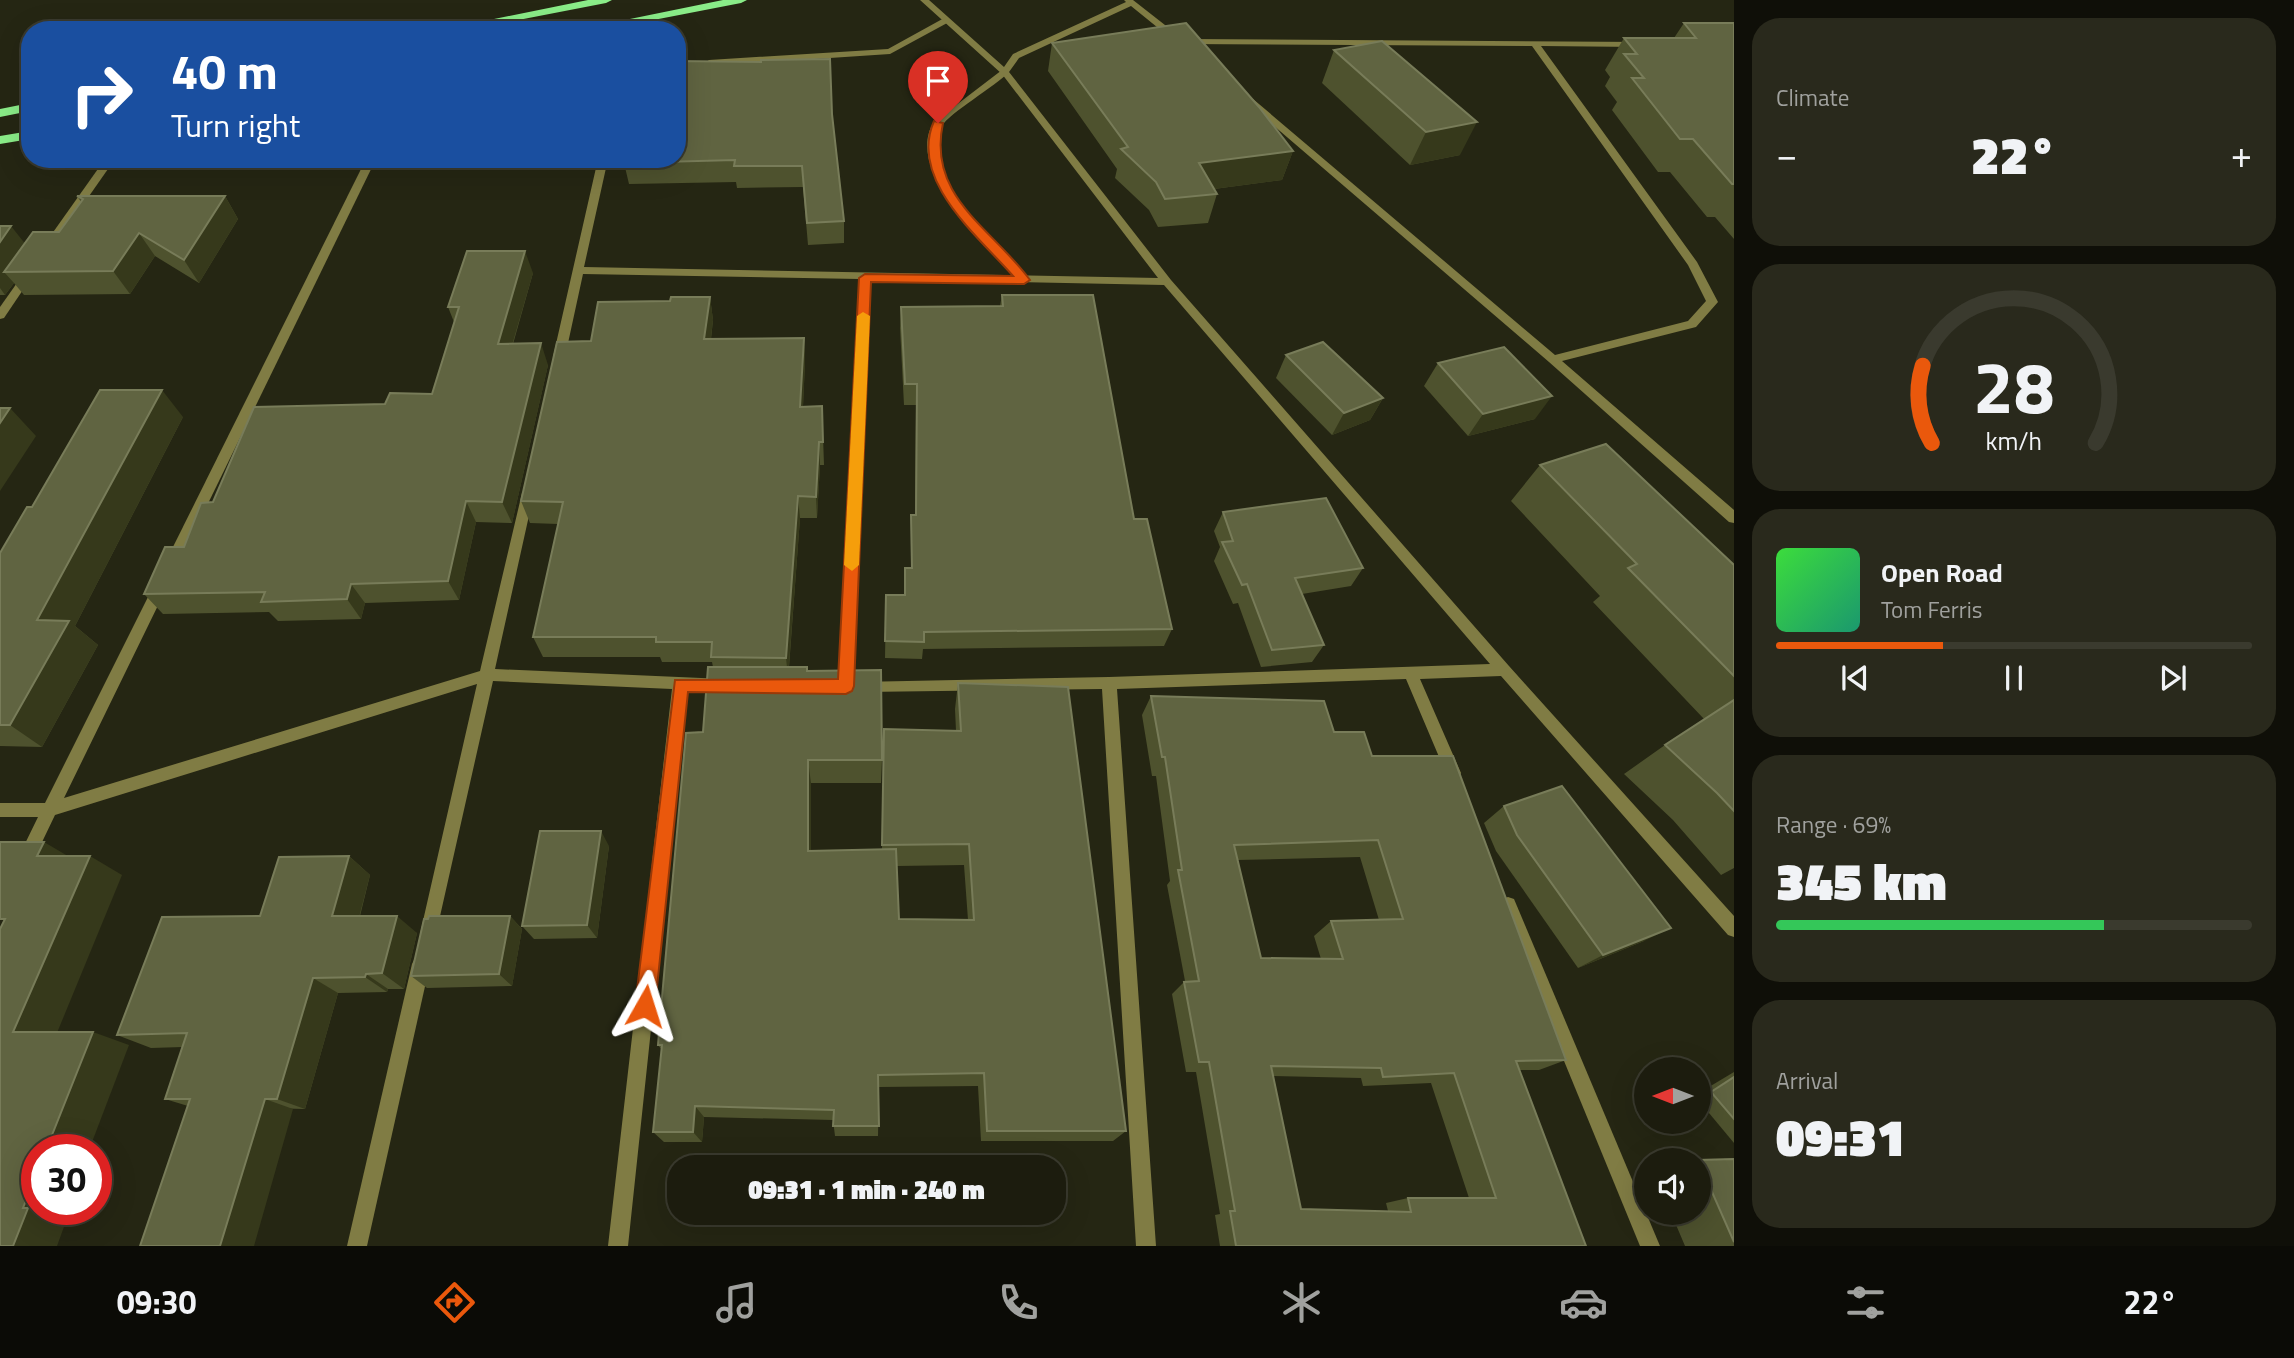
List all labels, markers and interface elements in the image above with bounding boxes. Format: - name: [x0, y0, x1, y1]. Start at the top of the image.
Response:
- text: 40 m: [171, 33, 278, 108]
- icon: right: [56, 49, 147, 140]
- pin: [908, 51, 968, 123]
- icon: arrive: [919, 62, 957, 100]
- text: Climate: [1776, 80, 1849, 115]
- text: Turn right: [171, 101, 300, 149]
- text: 22°: [1971, 115, 2057, 194]
- text: −: [1776, 125, 1797, 183]
- text: +: [2231, 125, 2252, 183]
- text: 28: [1973, 332, 2055, 442]
- text: km/h: [1986, 422, 2042, 460]
- text: Open Road: [1881, 553, 2003, 592]
- text: Tom Ferris: [1881, 592, 1982, 627]
- icon: previous: [1836, 659, 1874, 697]
- icon: pause: [1995, 659, 2033, 697]
- icon: next: [2154, 659, 2192, 697]
- text: Range · 69%: [1776, 807, 1891, 842]
- text: 345 km: [1776, 841, 1947, 920]
- position arrow: [608, 969, 682, 1043]
- north arrow: [1634, 1057, 1712, 1134]
- map controls: [1634, 1057, 1711, 1225]
- text: Arrival: [1776, 1063, 1838, 1098]
- text: 09:31: [1776, 1097, 1905, 1176]
- speed limit sign: 30: [21, 1134, 112, 1225]
- button: sound: [1634, 1148, 1711, 1225]
- text: 09:31 · 1 min · 240 m: [748, 1170, 985, 1209]
- text: 09:30: [117, 1278, 197, 1326]
- icon: directions: [430, 1278, 479, 1327]
- icon: music: [712, 1278, 761, 1327]
- icon: phone: [994, 1278, 1043, 1327]
- icon: climate: [1277, 1278, 1326, 1327]
- icon: car: [1559, 1278, 1608, 1327]
- icon: filters: [1841, 1278, 1890, 1327]
- text: 22°: [2123, 1278, 2177, 1326]

